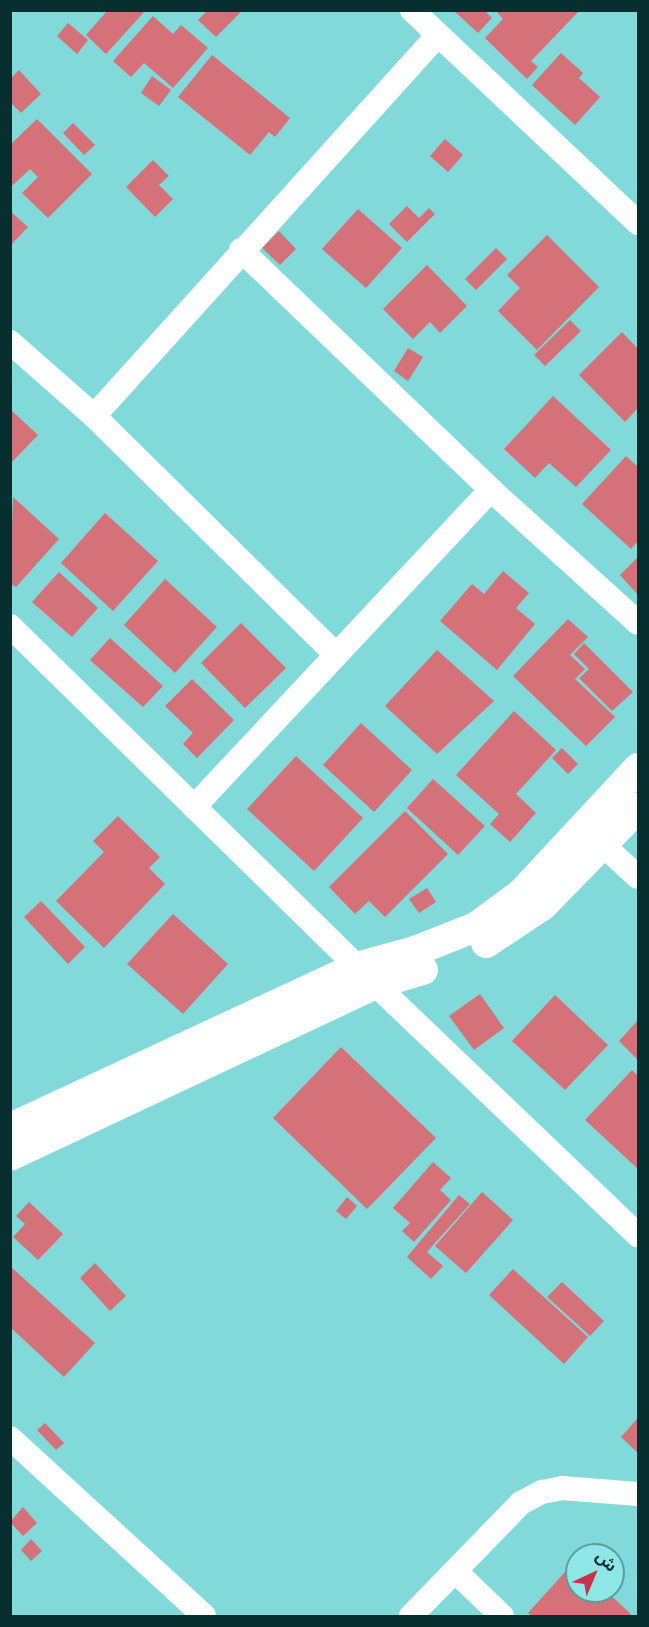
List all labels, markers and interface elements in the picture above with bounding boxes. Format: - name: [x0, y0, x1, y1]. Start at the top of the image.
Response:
- north arrow: [565, 1543, 625, 1603]
- text: ش: [592, 1547, 621, 1576]

